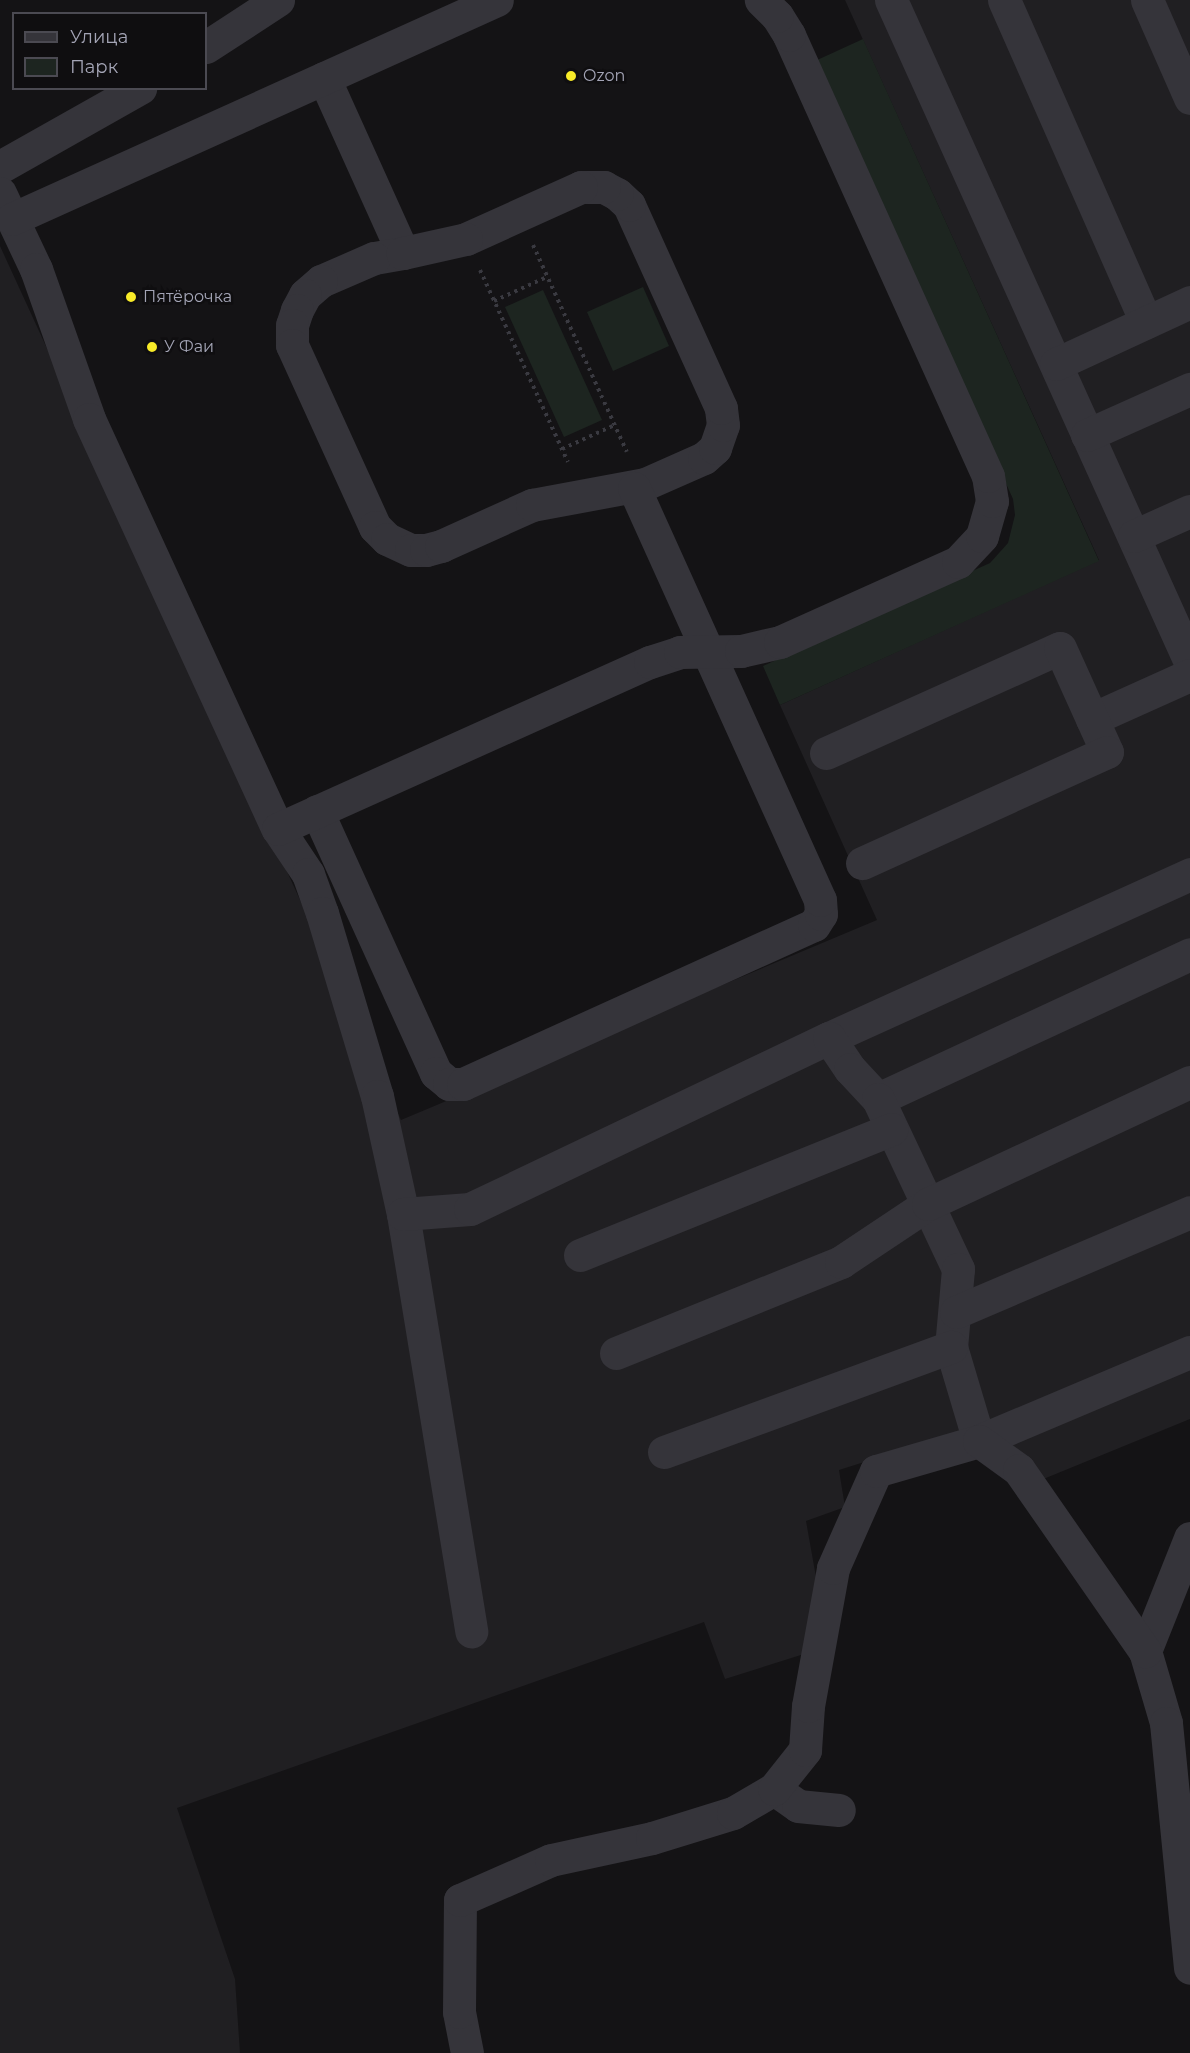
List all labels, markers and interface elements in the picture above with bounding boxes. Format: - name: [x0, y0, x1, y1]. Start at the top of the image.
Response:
- legend: [12, 12, 207, 90]
- text: Улица: [70, 26, 128, 48]
- text: Парк: [70, 56, 118, 78]
- place label: Ozon: [583, 66, 625, 86]
- marker: Ozon: [564, 69, 578, 83]
- place label: Пятёрочка: [143, 287, 232, 307]
- marker: Пятёрочка: [124, 290, 138, 304]
- place label: У Фаи: [164, 337, 214, 357]
- marker: У Фаи: [145, 340, 159, 354]

